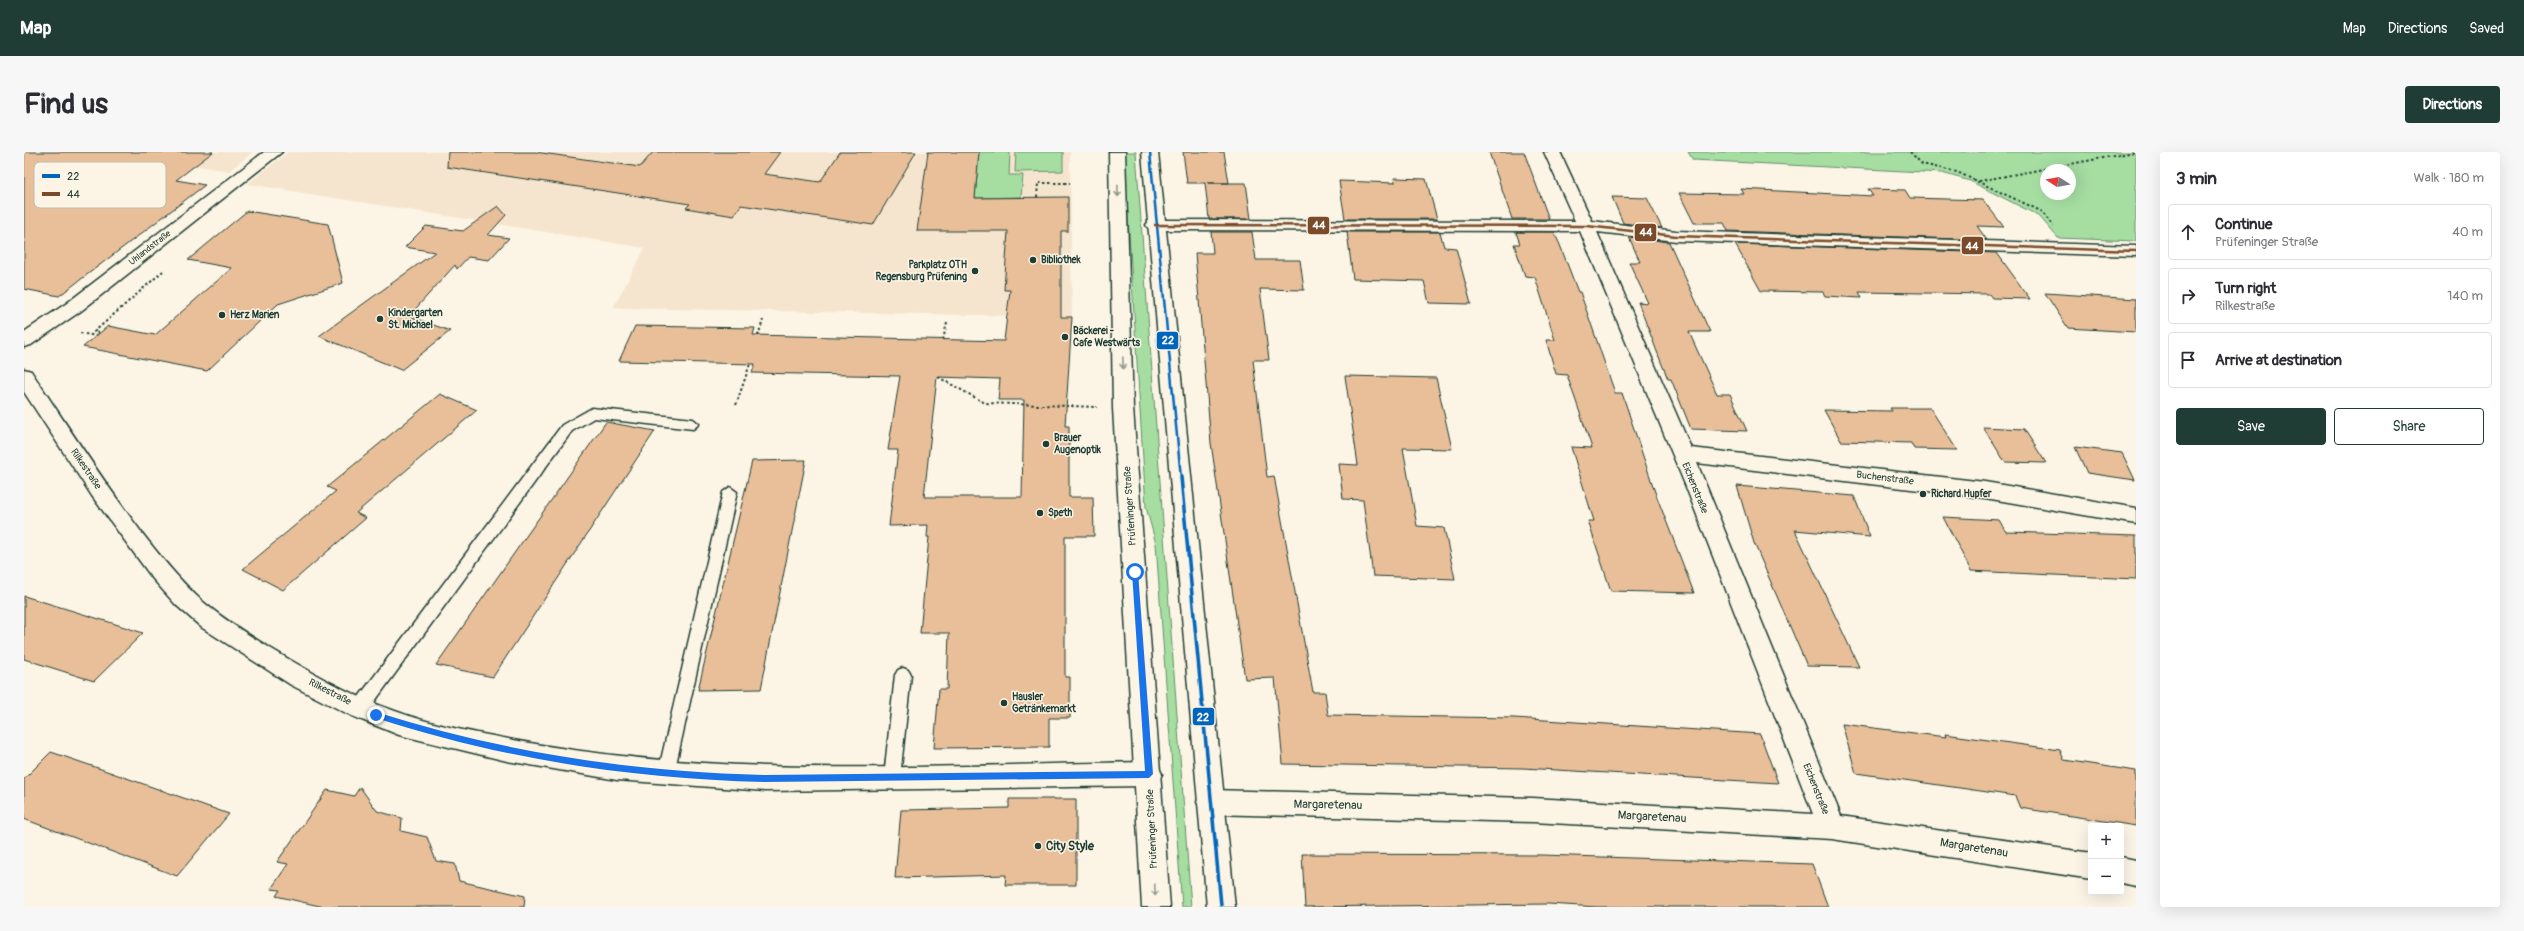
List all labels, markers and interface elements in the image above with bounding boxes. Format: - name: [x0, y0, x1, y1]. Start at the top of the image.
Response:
- text: Map: [20, 16, 51, 40]
- text: Map: [2343, 20, 2366, 37]
- text: Directions: [2388, 20, 2447, 37]
- text: Saved: [2469, 20, 2504, 37]
- button: Directions: [2405, 86, 2500, 123]
- text: Find us: [24, 87, 108, 122]
- legend: [34, 162, 166, 208]
- north arrow: [2040, 164, 2076, 200]
- text: 3 min: [2176, 168, 2217, 189]
- text: 22: [67, 170, 79, 183]
- text: Walk · 180 m: [2414, 170, 2484, 186]
- one-way arrow: [1114, 184, 1122, 197]
- text: 44: [67, 188, 80, 201]
- text: Continue: [2215, 215, 2273, 234]
- line badge: 44: [1307, 216, 1330, 235]
- text: 44: [1312, 219, 1326, 232]
- icon: ahead: [2177, 221, 2199, 243]
- line badge: 44: [1634, 223, 1657, 242]
- text: 40 m: [2452, 224, 2483, 240]
- text: 44: [1639, 226, 1653, 239]
- street label: Uhlandstraße: [127, 228, 174, 268]
- text: Prüfeninger Straße: [2215, 234, 2318, 250]
- line badge: 44: [1961, 236, 1984, 255]
- text: 44: [1965, 240, 1979, 253]
- place label: Bibliothek: [1041, 254, 1082, 266]
- marker: Bibliothek: [1028, 255, 1038, 265]
- place label: Parkplatz OTH Regensburg Prüfening: [876, 259, 968, 283]
- marker: Parkplatz OTH Regensburg Prüfening: [970, 266, 980, 276]
- text: Turn right: [2215, 279, 2276, 298]
- icon: right: [2177, 285, 2199, 307]
- text: 140 m: [2447, 288, 2483, 304]
- text: Rilkestraße: [2215, 298, 2275, 314]
- place label: Kindergarten St. Michael: [388, 307, 443, 331]
- place label: Herz Marien: [230, 309, 280, 321]
- marker: Herz Marien: [217, 310, 227, 320]
- marker: Kindergarten St. Michael: [375, 314, 385, 324]
- place label: Bäckerei - Cafe Westwärts: [1073, 325, 1140, 349]
- line badge: 22: [1156, 331, 1179, 350]
- marker: Bäckerei - Cafe Westwärts: [1060, 332, 1070, 342]
- text: 22: [1162, 334, 1174, 347]
- icon: arrive: [2177, 349, 2199, 371]
- text: Arrive at destination: [2215, 351, 2342, 370]
- one-way arrow: [1119, 356, 1127, 369]
- button: Save: [2176, 408, 2326, 445]
- button: Share: [2334, 408, 2484, 445]
- place label: Brauer Augenoptik: [1054, 432, 1102, 456]
- marker: Brauer Augenoptik: [1041, 439, 1051, 449]
- street label: Rilkestraße: [68, 447, 104, 492]
- street label: Eichenstraße: [1679, 461, 1711, 515]
- street label: Prüfeninger Straße: [1121, 466, 1139, 546]
- street label: Buchenstraße: [1856, 469, 1914, 487]
- place label: Richard Hupfer: [1931, 488, 1992, 500]
- marker: Richard Hupfer: [1918, 489, 1928, 499]
- place label: Speth: [1048, 507, 1073, 519]
- marker: Speth: [1035, 508, 1045, 518]
- route start: [1126, 563, 1144, 581]
- street label: Rilkestraße: [307, 676, 353, 708]
- place label: Hausler Getränkemarkt: [1012, 691, 1077, 715]
- marker: Hausler Getränkemarkt: [999, 698, 1009, 708]
- route end: [367, 706, 385, 724]
- line badge: 22: [1192, 707, 1215, 726]
- text: 22: [1197, 711, 1209, 724]
- street label: Eichenstraße: [1800, 762, 1832, 816]
- street label: Prüfeninger Straße: [1144, 789, 1160, 869]
- street label: Margaretenau: [1293, 797, 1363, 813]
- street label: Margaretenau: [1617, 808, 1687, 826]
- map controls: [2088, 823, 2124, 895]
- button: +: [2088, 823, 2124, 859]
- street label: Margaretenau: [1939, 835, 2009, 861]
- place label: City Style: [1046, 839, 1095, 854]
- marker: City Style: [1033, 841, 1043, 851]
- button: −: [2088, 859, 2124, 895]
- one-way arrow: [1152, 883, 1159, 896]

